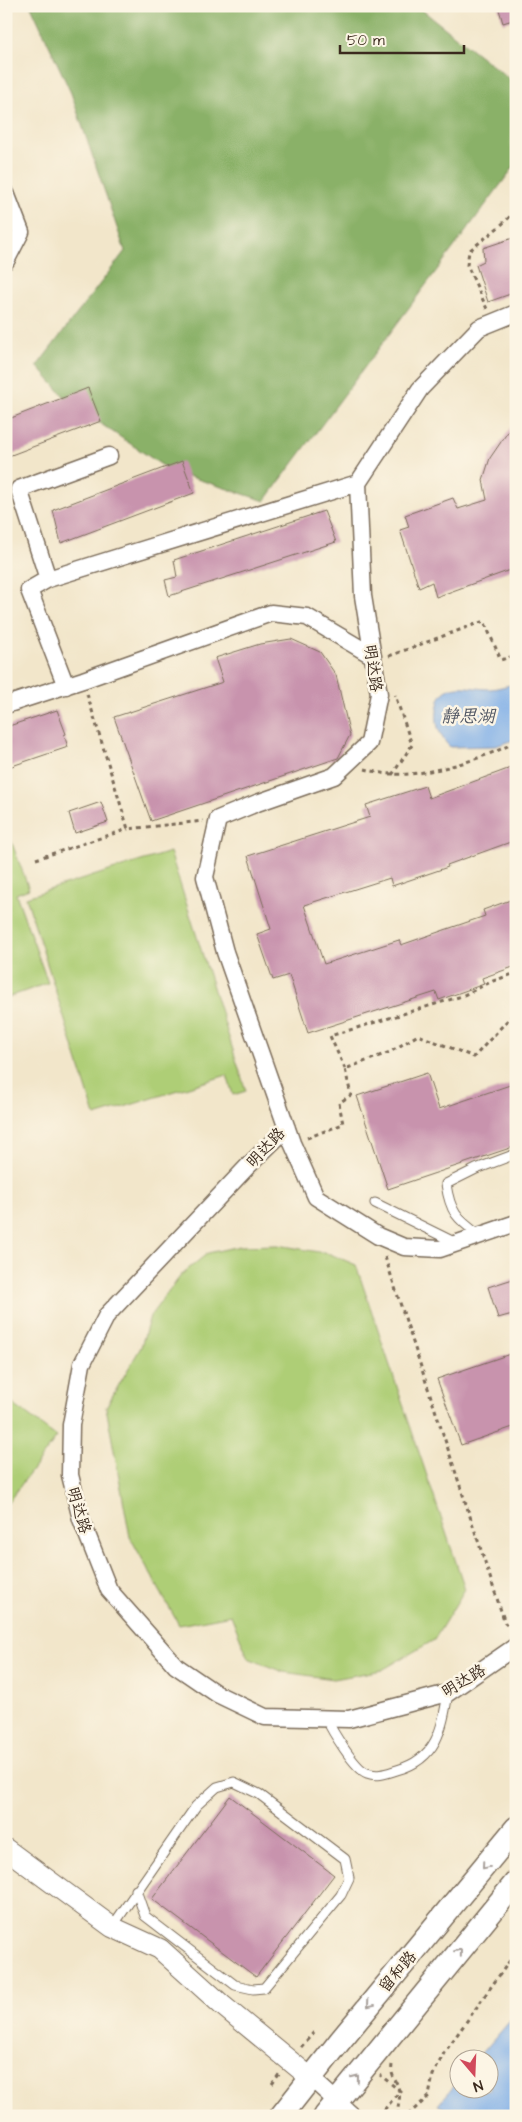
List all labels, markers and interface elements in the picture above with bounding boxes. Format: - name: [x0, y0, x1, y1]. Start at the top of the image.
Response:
- scale bar: [340, 22, 463, 54]
- text: 50 m: [347, 30, 385, 51]
- street label: 明达路: [359, 643, 387, 693]
- water label: 静思湖: [441, 704, 497, 729]
- street label: 明达路: [241, 1123, 290, 1173]
- street label: 明达路: [62, 1484, 96, 1536]
- street label: 明达路: [437, 1659, 490, 1703]
- one-way arrow: [481, 1860, 490, 1869]
- street label: 留和路: [374, 1946, 422, 1997]
- one-way arrow: [453, 1949, 461, 1958]
- one-way arrow: [366, 1999, 375, 2008]
- north arrow: [450, 2050, 500, 2100]
- text: N: [470, 2074, 485, 2096]
- one-way arrow: [350, 2075, 358, 2084]

